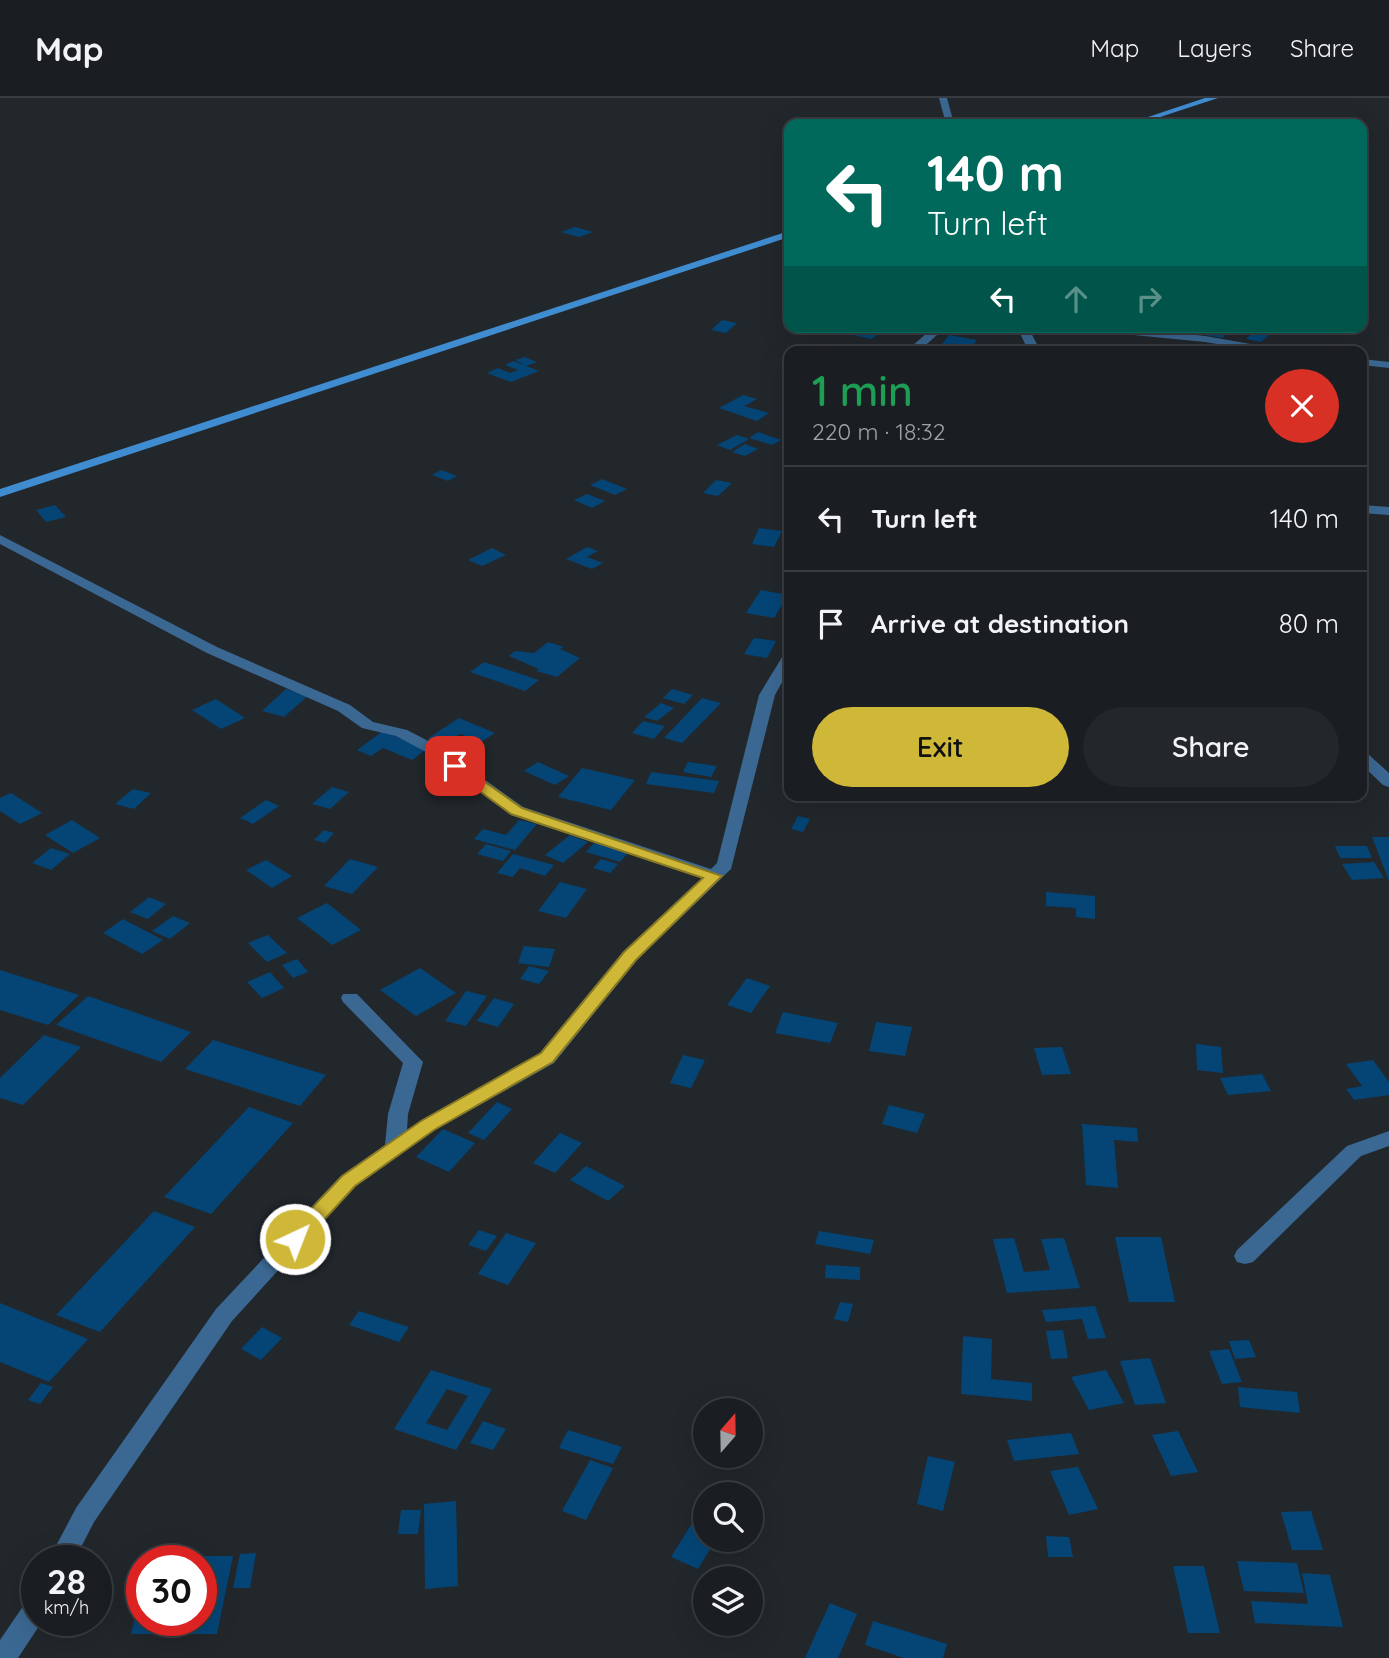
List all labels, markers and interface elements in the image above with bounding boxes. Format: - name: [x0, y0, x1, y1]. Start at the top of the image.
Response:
- text: Map: [35, 28, 103, 69]
- text: Map: [1090, 33, 1139, 63]
- text: Layers: [1177, 33, 1252, 63]
- text: Share: [1290, 33, 1354, 63]
- text: 140 m: [927, 142, 1064, 203]
- icon: left: [812, 147, 903, 238]
- text: Turn left: [927, 203, 1048, 243]
- icon: left: [984, 280, 1022, 318]
- icon: ahead: [1057, 280, 1095, 318]
- icon: right: [1130, 280, 1168, 318]
- text: 1 min: [812, 364, 913, 417]
- button: close: [1265, 369, 1339, 443]
- text: 220 m · 18:32: [812, 417, 946, 446]
- icon: left: [812, 500, 850, 538]
- text: Turn left: [871, 502, 978, 535]
- text: 140 m: [1270, 502, 1339, 535]
- icon: arrive: [812, 605, 850, 643]
- text: Arrive at destination: [871, 607, 1129, 640]
- text: 80 m: [1279, 607, 1339, 640]
- button: Exit: [812, 707, 1069, 787]
- button: Share: [1083, 707, 1339, 787]
- pin: [425, 736, 485, 796]
- icon: arrive: [436, 747, 474, 785]
- position arrow: [258, 1202, 332, 1276]
- north arrow: [693, 1398, 763, 1468]
- map controls: [693, 1398, 763, 1636]
- button: search: [693, 1482, 763, 1552]
- speed limit sign: 30: [126, 1545, 217, 1636]
- text: 28: [47, 1559, 86, 1603]
- button: layers: [693, 1566, 763, 1636]
- text: km/h: [44, 1596, 89, 1619]

